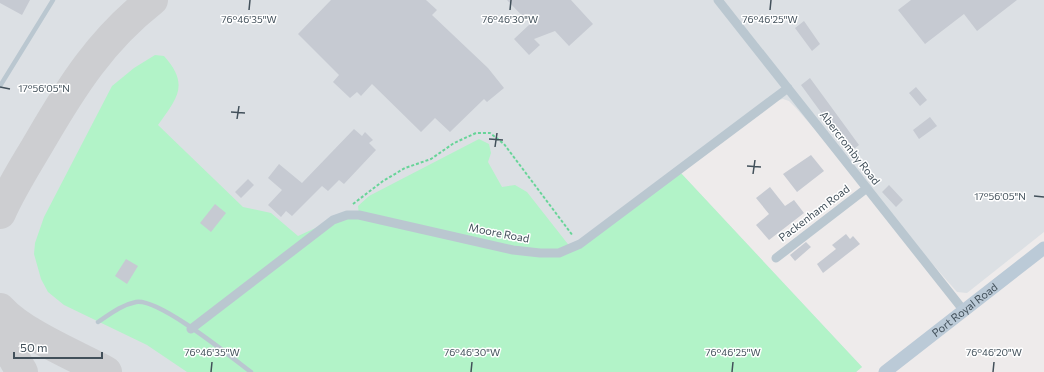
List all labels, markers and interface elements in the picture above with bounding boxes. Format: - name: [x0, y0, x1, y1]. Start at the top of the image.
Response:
- text: 76°46'35"W: [221, 13, 277, 25]
- text: 76°46'30"W: [482, 13, 538, 25]
- text: 76°46'25"W: [742, 13, 798, 25]
- text: 17°56'05"N: [18, 82, 70, 94]
- street label: Abercromby Road: [818, 108, 883, 187]
- street label: Packenham Road: [776, 182, 852, 243]
- text: 17°56'05"N: [974, 190, 1026, 202]
- street label: Moore Road: [468, 220, 530, 245]
- street label: Port Royal Road: [929, 280, 1000, 339]
- scale bar: [14, 334, 102, 360]
- text: 50 m: [20, 340, 48, 354]
- text: 76°46'35"W: [184, 346, 240, 358]
- text: 76°46'30"W: [444, 346, 500, 358]
- text: 76°46'25"W: [705, 346, 761, 358]
- text: 76°46'20"W: [966, 346, 1022, 358]

